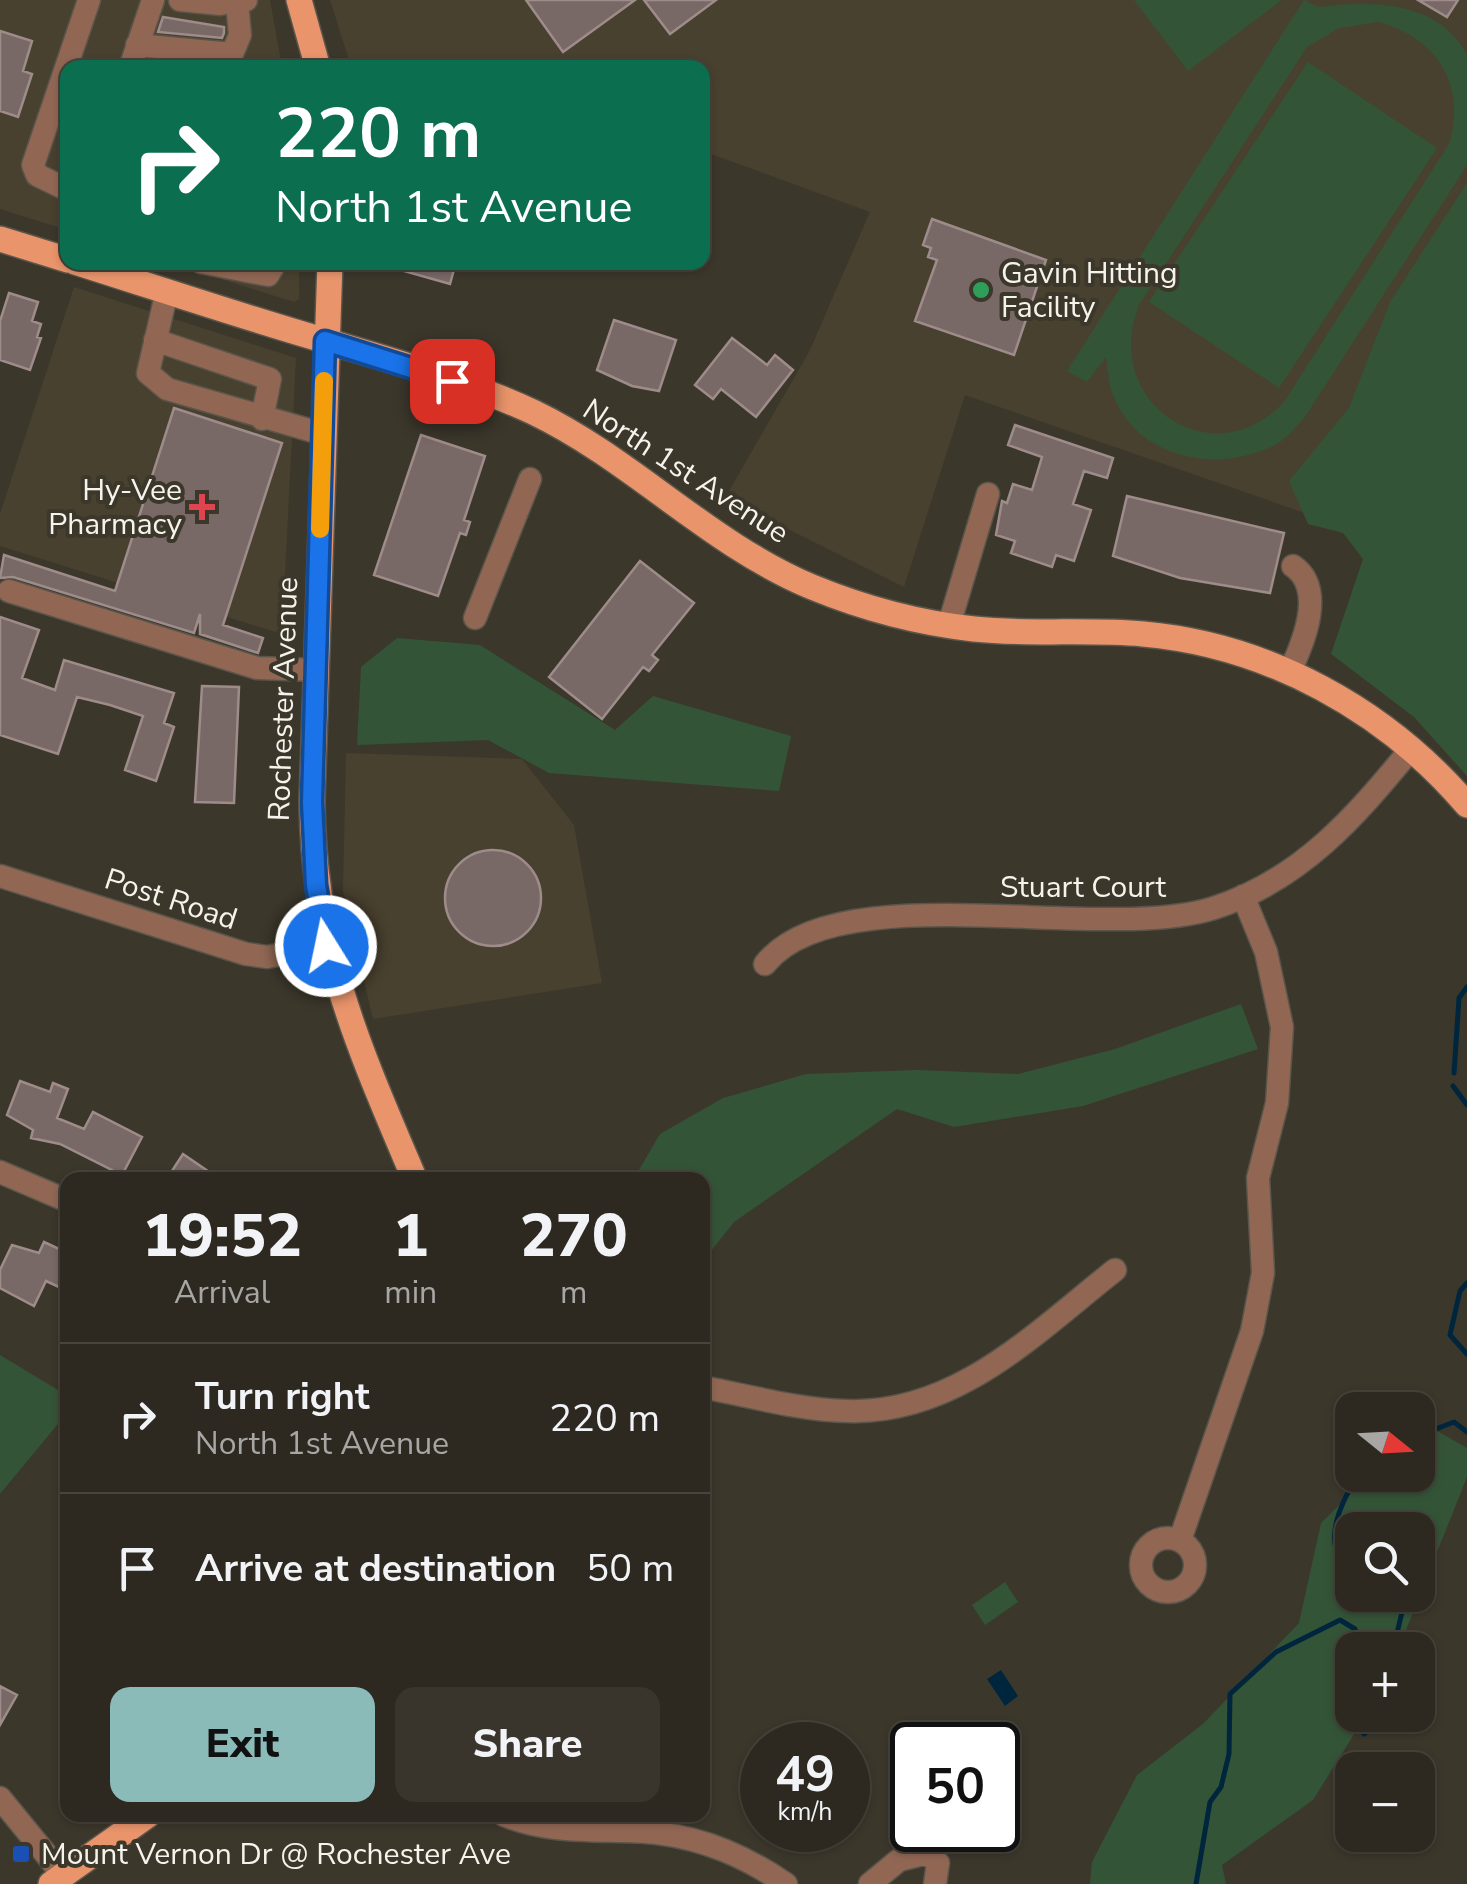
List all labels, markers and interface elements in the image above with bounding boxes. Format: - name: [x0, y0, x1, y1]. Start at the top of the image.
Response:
- text: 220 m: [275, 86, 481, 182]
- icon: right: [110, 100, 240, 230]
- text: North 1st Avenue: [275, 177, 632, 238]
- place label: Gavin Hitting Facility: [1001, 253, 1178, 328]
- marker: Gavin Hitting Facility: [970, 279, 992, 301]
- pin: [410, 339, 495, 424]
- icon: arrive: [425, 354, 480, 409]
- street label: North 1st Avenue: [575, 389, 797, 553]
- place label: Hy-Vee Pharmacy: [48, 470, 183, 545]
- marker: Hy-Vee Pharmacy: [191, 496, 213, 518]
- street label: Rochester Avenue: [259, 576, 308, 822]
- street label: Post Road: [99, 859, 242, 940]
- street label: Stuart Court: [1000, 867, 1167, 908]
- position arrow: [274, 894, 378, 998]
- text: 19:52: [142, 1195, 302, 1277]
- text: 1: [393, 1195, 429, 1277]
- text: 270: [520, 1195, 628, 1277]
- text: Arrival: [174, 1271, 270, 1314]
- text: min: [384, 1271, 437, 1314]
- text: m: [560, 1271, 587, 1314]
- text: Turn right: [195, 1371, 370, 1422]
- icon: right: [110, 1391, 165, 1446]
- north arrow: [1335, 1392, 1435, 1492]
- map controls: [1335, 1392, 1435, 1852]
- text: 220 m: [549, 1393, 660, 1444]
- text: North 1st Avenue: [195, 1422, 449, 1465]
- button: search: [1335, 1512, 1435, 1612]
- icon: arrive: [110, 1541, 165, 1596]
- text: Arrive at destination: [195, 1543, 556, 1594]
- text: 50 m: [586, 1543, 674, 1594]
- button: +: [1335, 1632, 1435, 1732]
- button: Exit: [110, 1687, 375, 1802]
- button: Share: [395, 1687, 660, 1802]
- speed limit sign: 50: [890, 1722, 1020, 1852]
- text: 49: [775, 1740, 835, 1809]
- button: −: [1335, 1752, 1435, 1852]
- text: km/h: [777, 1795, 833, 1829]
- place label: Mount Vernon Dr @ Rochester Ave: [41, 1834, 511, 1875]
- marker: Mount Vernon Dr @ Rochester Ave: [10, 1843, 32, 1865]

